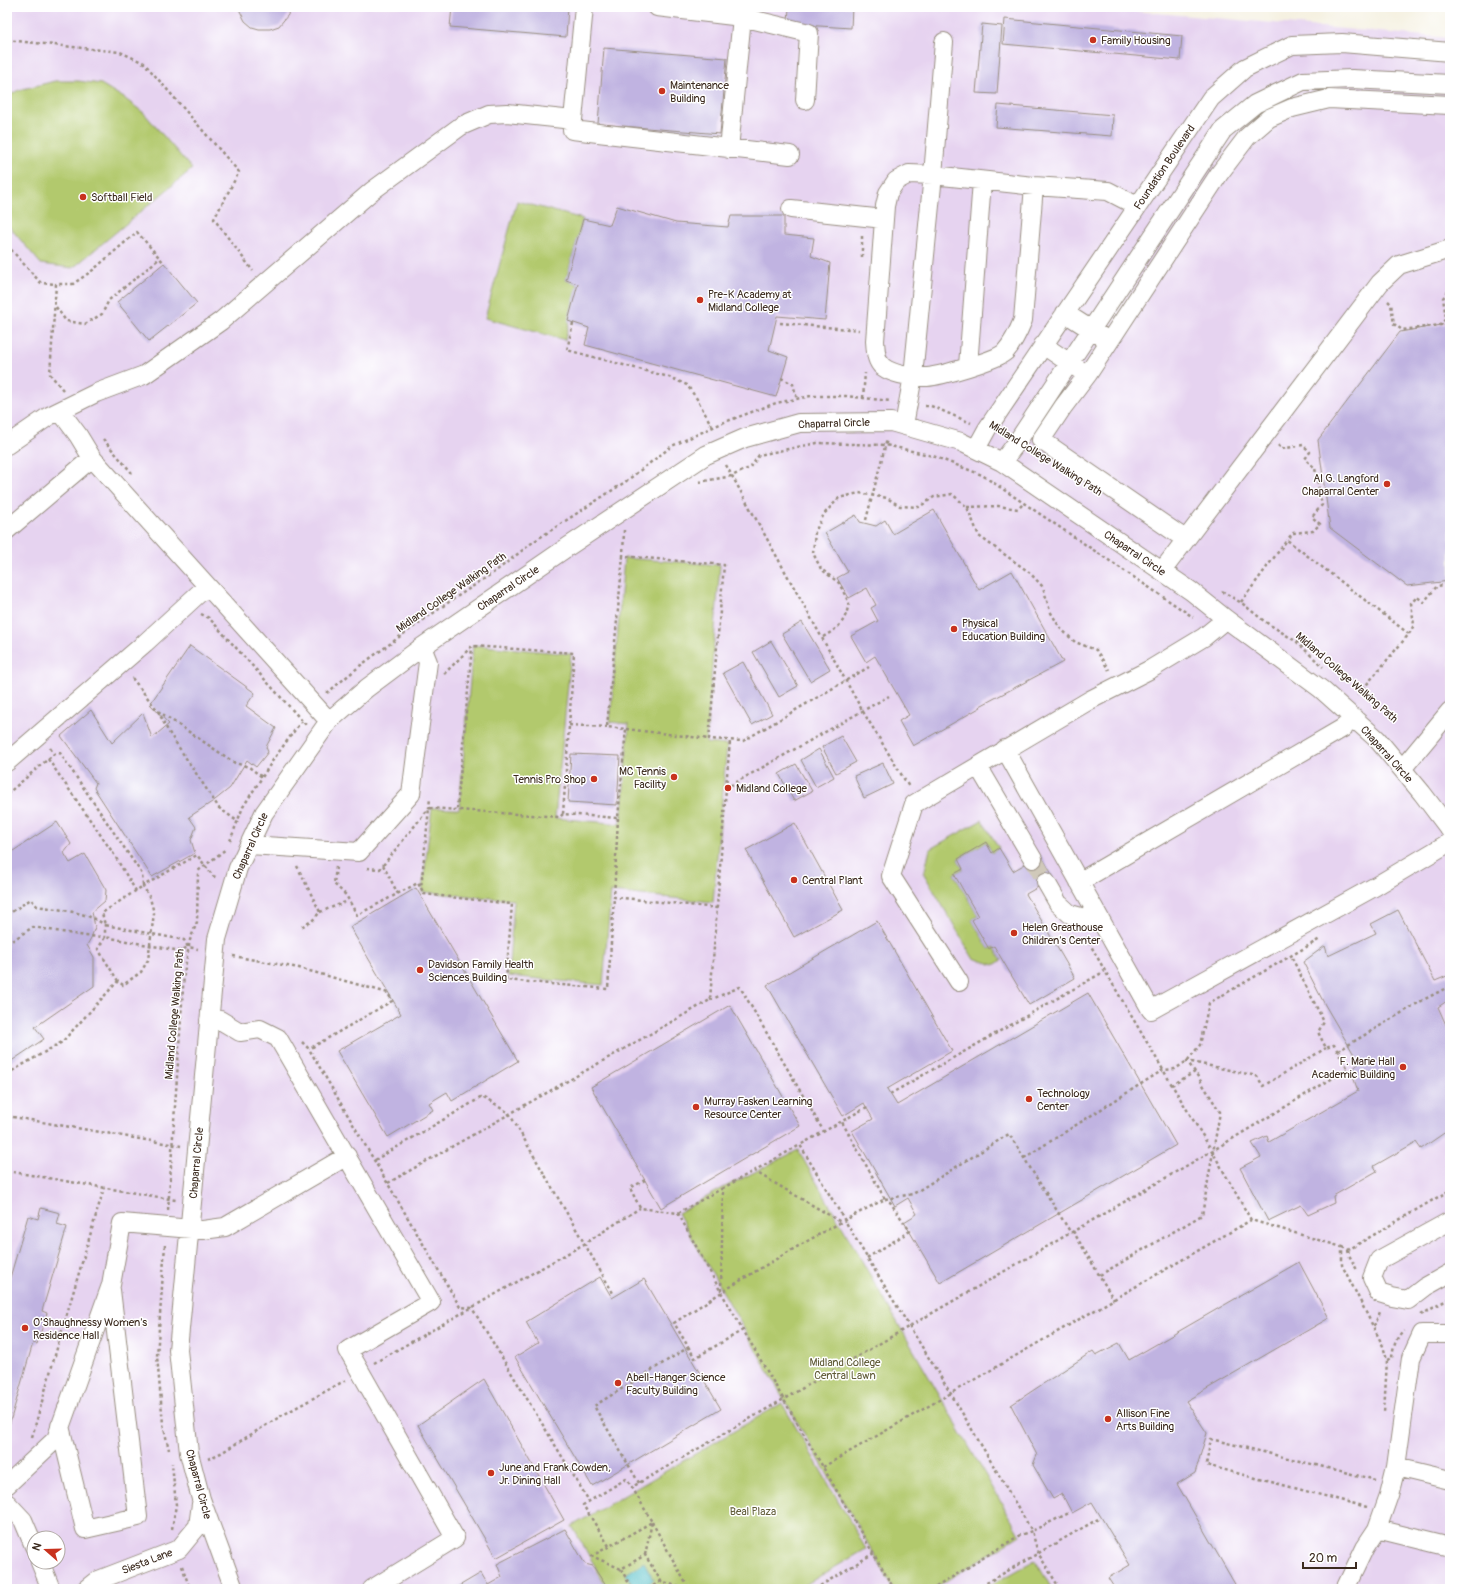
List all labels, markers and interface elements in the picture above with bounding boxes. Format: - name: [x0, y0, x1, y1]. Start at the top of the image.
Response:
- place label: Family Housing: [1101, 34, 1171, 47]
- marker: Family Housing: [1088, 35, 1098, 45]
- place label: Maintenance Building: [670, 79, 729, 105]
- marker: Maintenance Building: [657, 86, 667, 96]
- street label: Foundation Boulevard: [1131, 122, 1198, 212]
- place label: Softball Field: [91, 191, 152, 204]
- marker: Softball Field: [78, 192, 88, 202]
- place label: Pre-K Academy at Midland College: [708, 288, 792, 314]
- marker: Pre-K Academy at Midland College: [695, 295, 705, 305]
- street label: Chaparral Circle: [798, 416, 871, 431]
- street label: Midland College Walking Path: [987, 418, 1105, 499]
- place label: Al G. Langford Chaparral Center: [1302, 472, 1379, 498]
- marker: Al G. Langford Chaparral Center: [1382, 479, 1392, 489]
- street label: Chaparral Circle: [1101, 528, 1169, 579]
- street label: Midland College Walking Path: [394, 549, 509, 635]
- street label: Chaparral Circle: [475, 563, 542, 614]
- place label: Physical Education Building: [962, 617, 1046, 643]
- marker: Physical Education Building: [949, 624, 959, 634]
- street label: Midland College Walking Path: [1293, 629, 1400, 725]
- street label: Chaparral Circle: [1358, 723, 1416, 786]
- place label: MC Tennis Facility: [619, 765, 666, 791]
- marker: MC Tennis Facility: [669, 772, 679, 782]
- place label: Tennis Pro Shop: [513, 773, 586, 786]
- marker: Tennis Pro Shop: [589, 774, 599, 784]
- place label: Midland College: [736, 782, 808, 795]
- marker: Midland College: [723, 783, 733, 793]
- street label: Chaparral Circle: [230, 810, 271, 882]
- place label: Central Plant: [802, 874, 863, 887]
- marker: Central Plant: [789, 875, 799, 885]
- place label: Helen Greathouse Children's Center: [1022, 921, 1104, 947]
- marker: Helen Greathouse Children's Center: [1009, 928, 1019, 938]
- street label: Midland College Walking Path: [162, 948, 187, 1080]
- place label: Davidson Family Health Sciences Building: [428, 958, 533, 984]
- marker: Davidson Family Health Sciences Building: [415, 965, 425, 975]
- place label: F. Marie Hall Academic Building: [1311, 1055, 1395, 1081]
- marker: F. Marie Hall Academic Building: [1398, 1062, 1408, 1072]
- place label: Technology Center: [1037, 1087, 1090, 1113]
- marker: Technology Center: [1024, 1094, 1034, 1104]
- place label: Murray Fasken Learning Resource Center: [704, 1095, 813, 1121]
- marker: Murray Fasken Learning Resource Center: [691, 1102, 701, 1112]
- street label: Chaparral Circle: [187, 1126, 206, 1199]
- place label: O’Shaughnessy Women's Residence Hall: [33, 1316, 147, 1342]
- marker: O’Shaughnessy Women's Residence Hall: [20, 1323, 30, 1333]
- park label: Midland College Central Lawn: [810, 1356, 881, 1382]
- place label: Abell-Hanger Science Faculty Building: [626, 1371, 726, 1397]
- marker: Abell-Hanger Science Faculty Building: [613, 1378, 623, 1388]
- place label: Allison Fine Arts Building: [1116, 1407, 1175, 1433]
- marker: Allison Fine Arts Building: [1103, 1414, 1113, 1424]
- street label: Chaparral Circle: [183, 1448, 214, 1521]
- place label: June and Frank Cowden, Jr. Dining Hall: [499, 1461, 611, 1487]
- marker: June and Frank Cowden, Jr. Dining Hall: [486, 1468, 496, 1478]
- park label: Beal Plaza: [730, 1505, 776, 1518]
- north arrow: [26, 1530, 66, 1570]
- text: N: [30, 1541, 45, 1552]
- scale bar: [1303, 1544, 1356, 1570]
- street label: Siesta Lane: [120, 1546, 175, 1577]
- text: 20 m: [1309, 1551, 1338, 1566]

